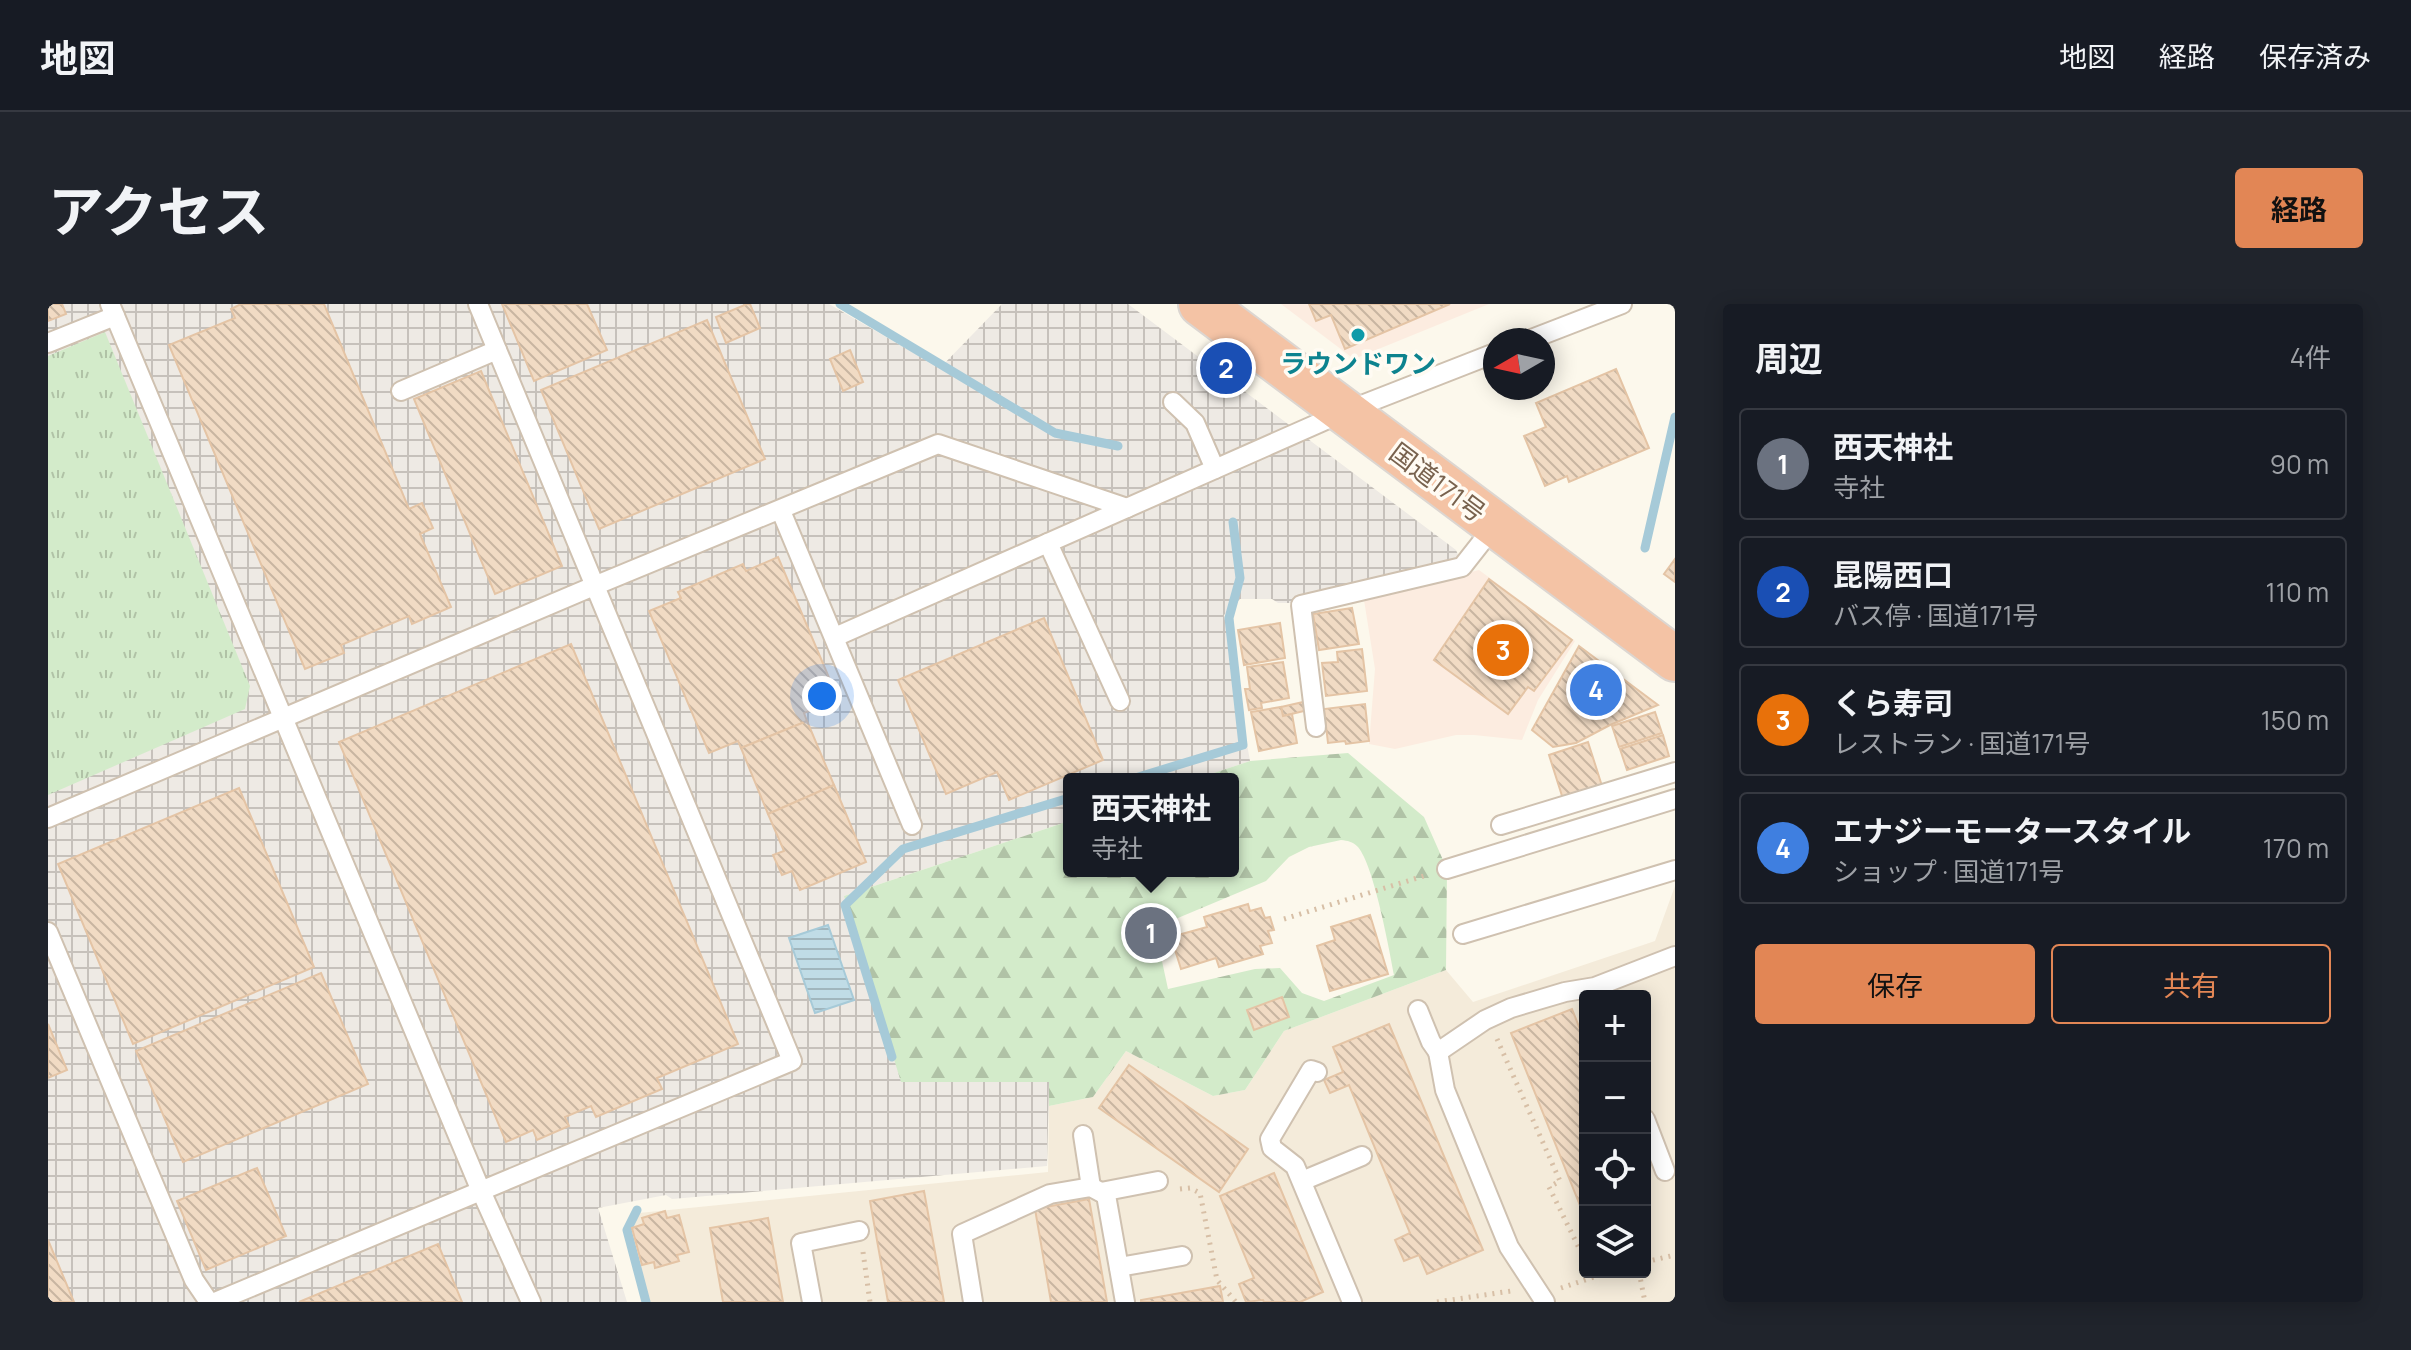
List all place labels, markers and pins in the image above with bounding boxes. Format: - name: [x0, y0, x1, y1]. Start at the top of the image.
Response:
- marker: ラウンドワン: [1349, 326, 1367, 344]
- pin: 2: [1200, 338, 1252, 398]
- place label: ラウンドワン: [1280, 345, 1436, 381]
- pin: 3: [1477, 620, 1529, 680]
- pin: 4: [1570, 660, 1622, 720]
- pin: 1: [1125, 903, 1177, 963]

